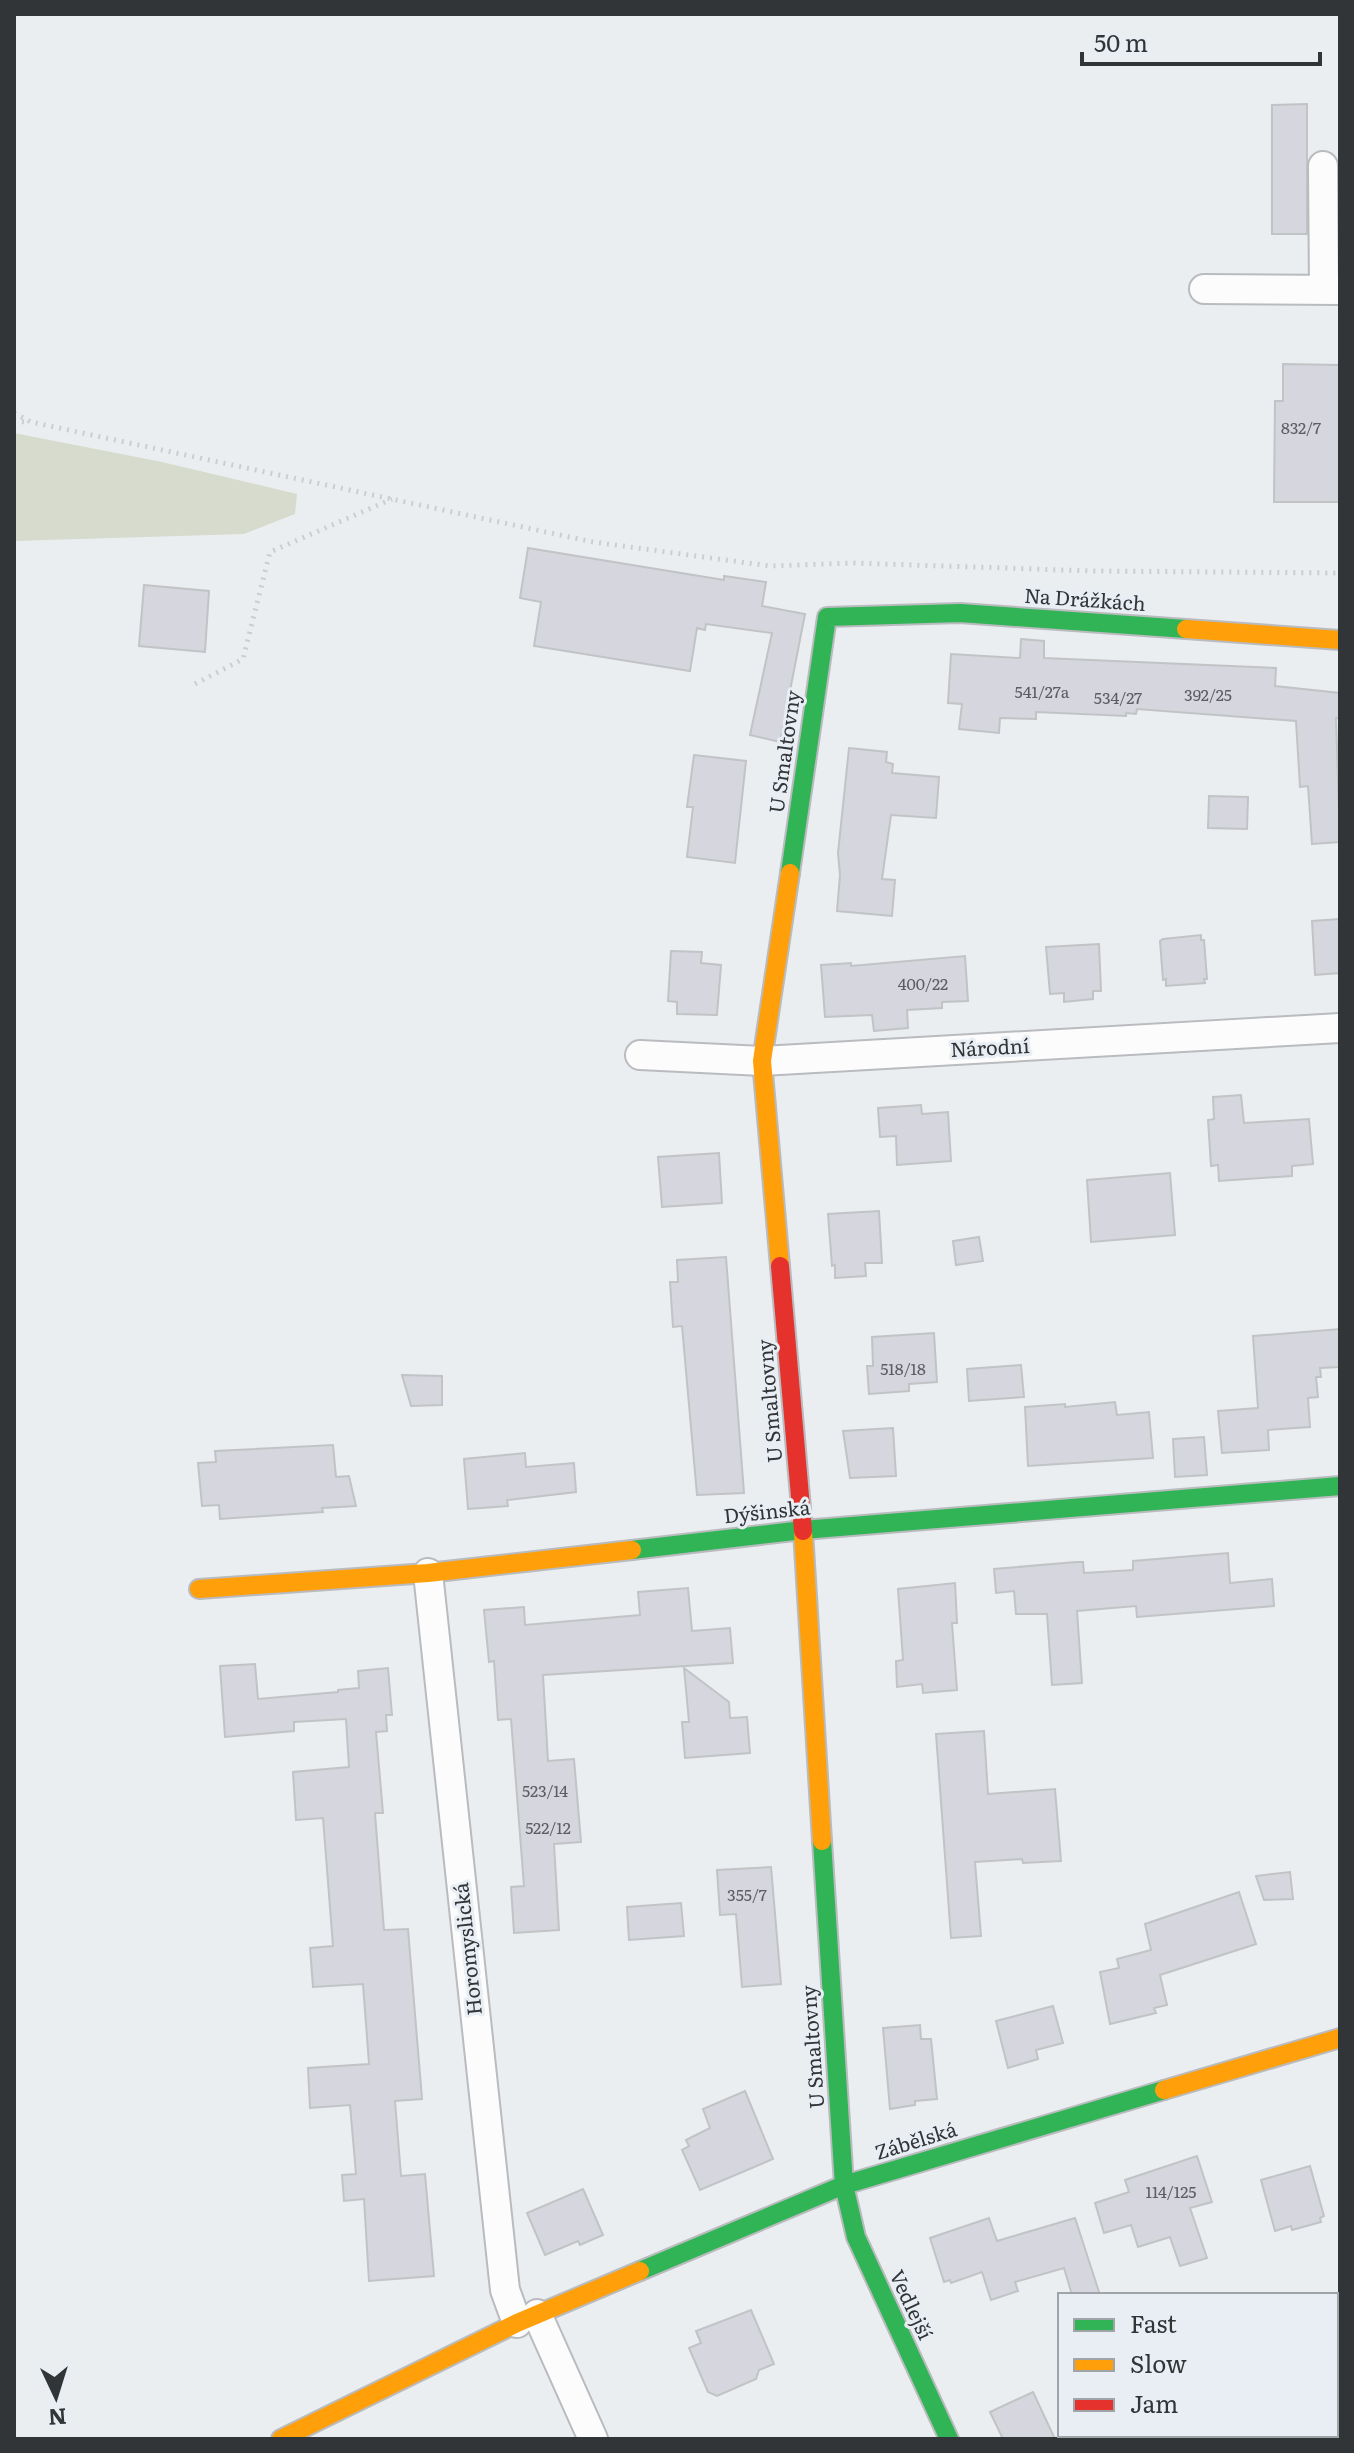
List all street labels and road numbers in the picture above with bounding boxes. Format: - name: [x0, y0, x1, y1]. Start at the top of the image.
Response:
- street label: Na Drážkách: [1023, 579, 1147, 617]
- street label: U Smaltovny: [760, 688, 807, 815]
- street label: Národní: [950, 1029, 1031, 1063]
- street label: U Smaltovny: [748, 1338, 788, 1464]
- street label: Dýšinská: [722, 1491, 812, 1529]
- street label: Horomyslická: [444, 1881, 488, 2017]
- street label: U Smaltovny: [792, 1984, 830, 2110]
- street label: Zábělská: [871, 2112, 960, 2166]
- street label: Vedlejší: [884, 2264, 942, 2344]

